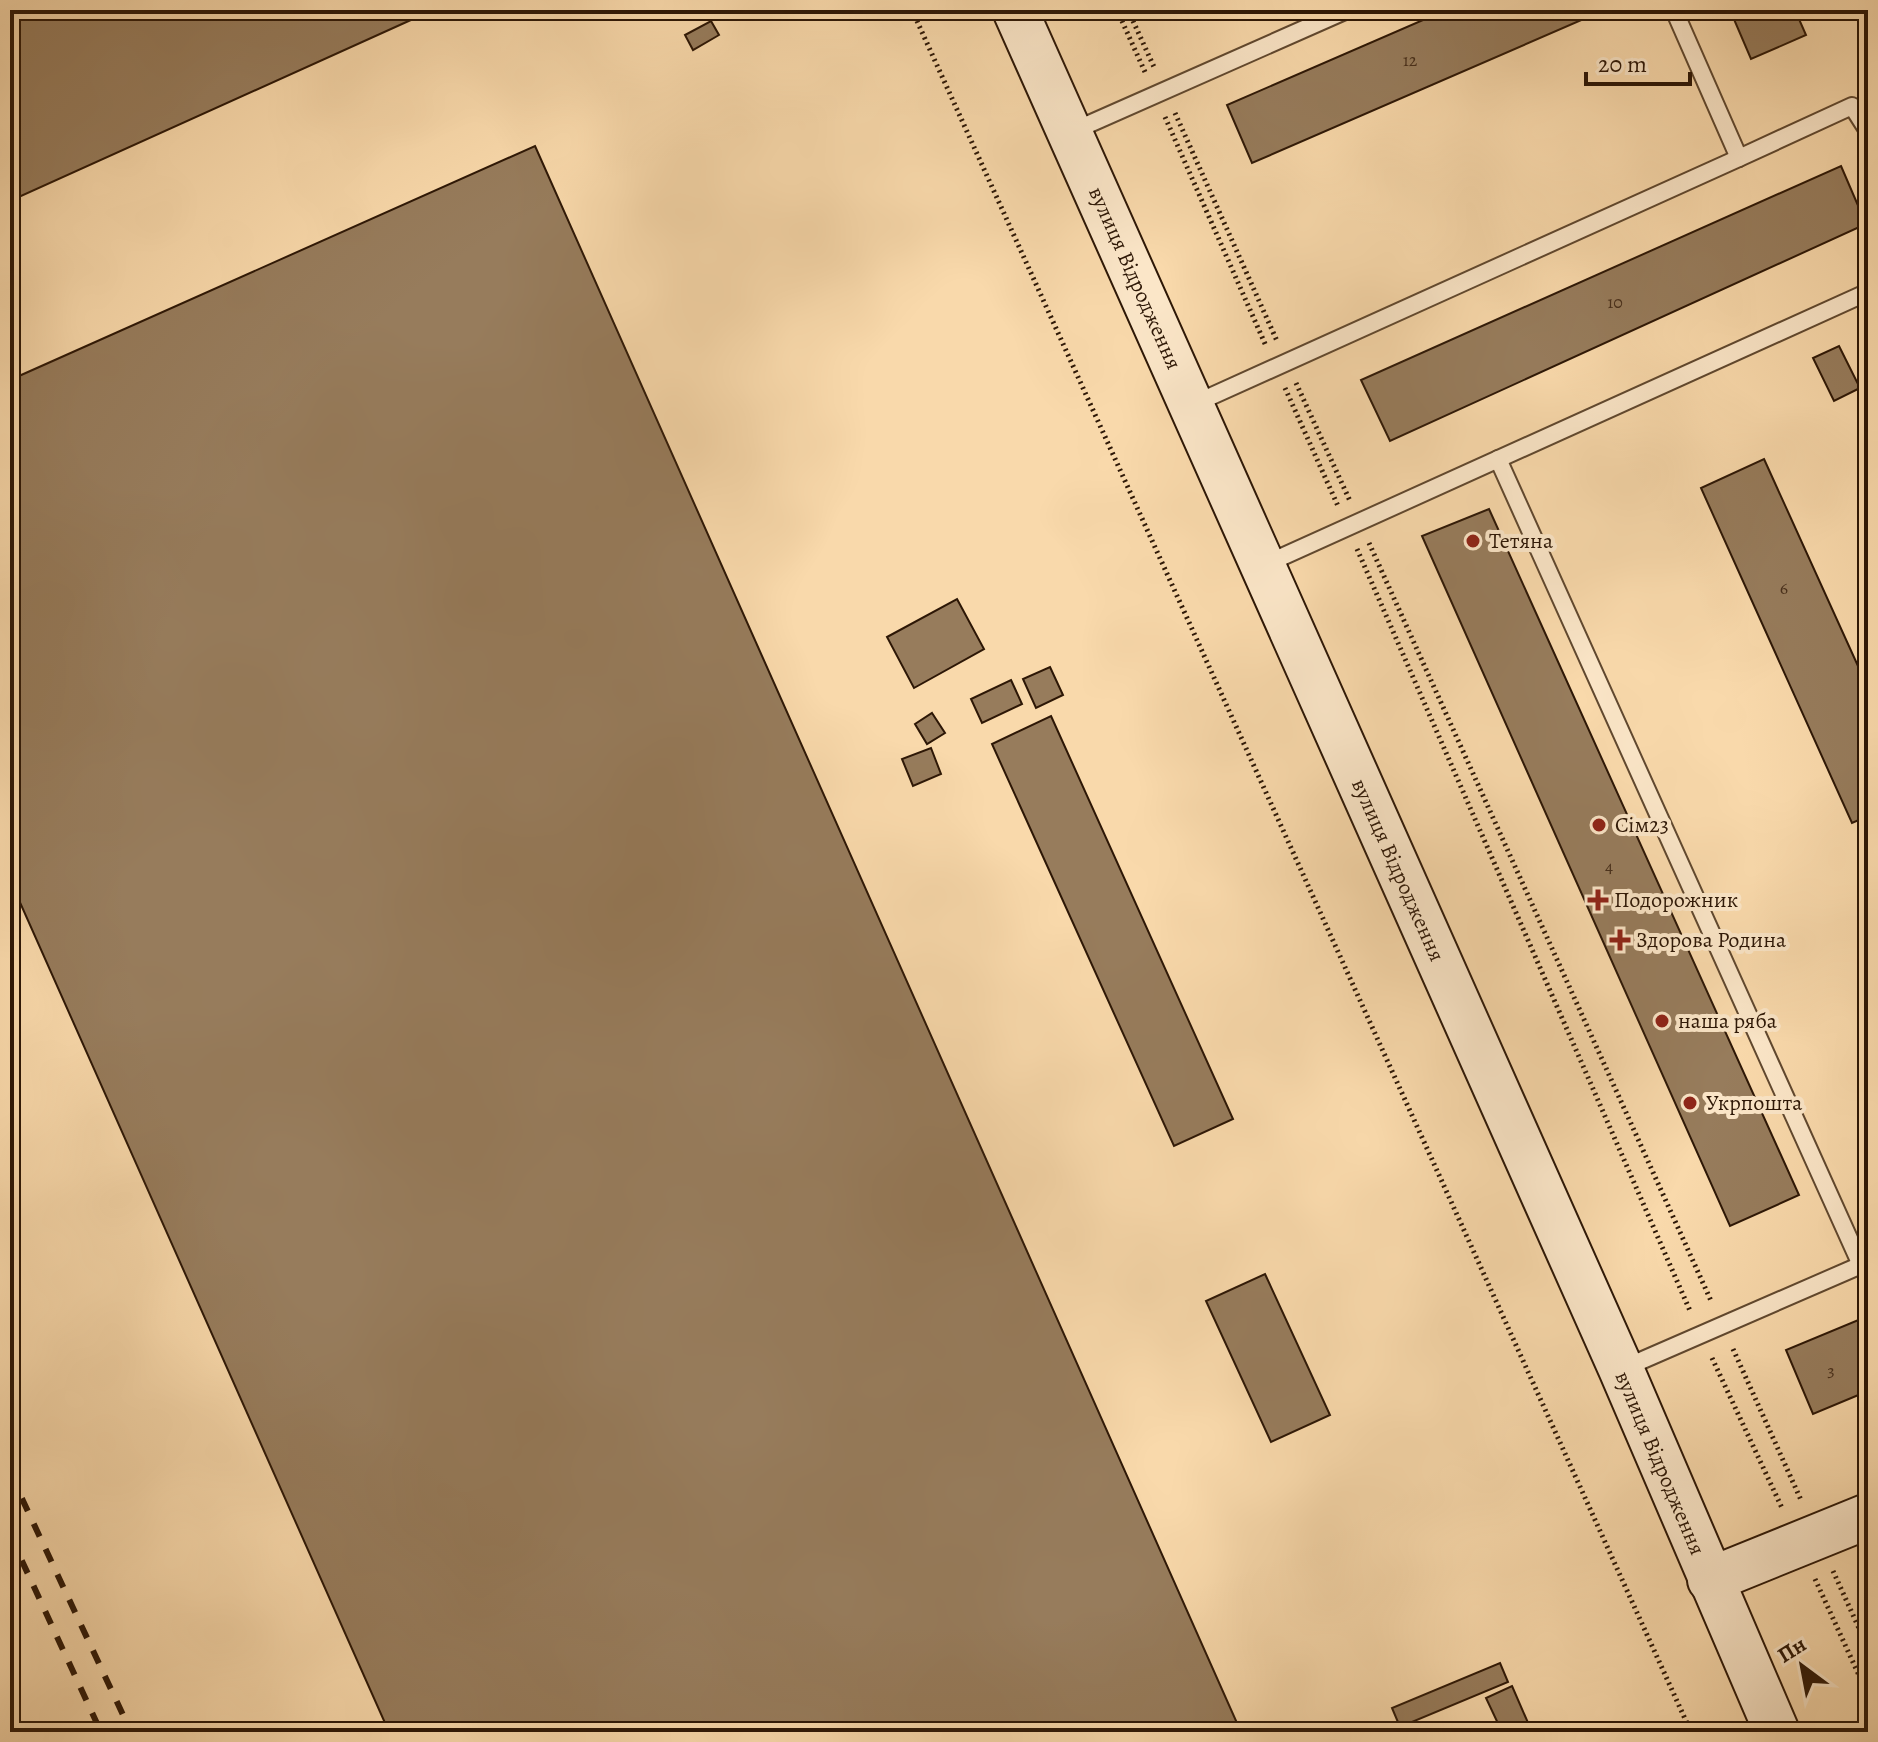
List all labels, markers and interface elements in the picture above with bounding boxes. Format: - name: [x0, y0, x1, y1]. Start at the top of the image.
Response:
- scale bar: [1586, 36, 1690, 86]
- house number: 12: [1403, 48, 1418, 72]
- text: 20 m: [1598, 48, 1647, 80]
- street label: вулиця Відродження: [1081, 182, 1189, 374]
- house number: 10: [1607, 290, 1623, 314]
- place label: Тетяна: [1489, 526, 1554, 556]
- marker: Тетяна: [1464, 532, 1482, 550]
- house number: 6: [1780, 576, 1788, 600]
- street label: вулиця Відродження: [1344, 774, 1452, 966]
- place label: Сім23: [1615, 810, 1669, 840]
- marker: Сім23: [1590, 816, 1608, 834]
- house number: 4: [1605, 854, 1613, 878]
- place label: Подорожник: [1614, 885, 1738, 915]
- marker: Подорожник: [1589, 891, 1607, 909]
- place label: Здорова Родина: [1636, 925, 1787, 955]
- marker: Здорова Родина: [1611, 931, 1629, 949]
- place label: наша ряба: [1678, 1006, 1778, 1036]
- marker: наша ряба: [1653, 1012, 1671, 1030]
- place label: Укрпошта: [1706, 1088, 1803, 1118]
- marker: Укрпошта: [1681, 1094, 1699, 1112]
- house number: 3: [1827, 1358, 1835, 1382]
- street label: вулиця Відродження: [1608, 1366, 1712, 1560]
- north arrow: [1762, 1626, 1842, 1706]
- text: Пн: [1772, 1630, 1812, 1670]

